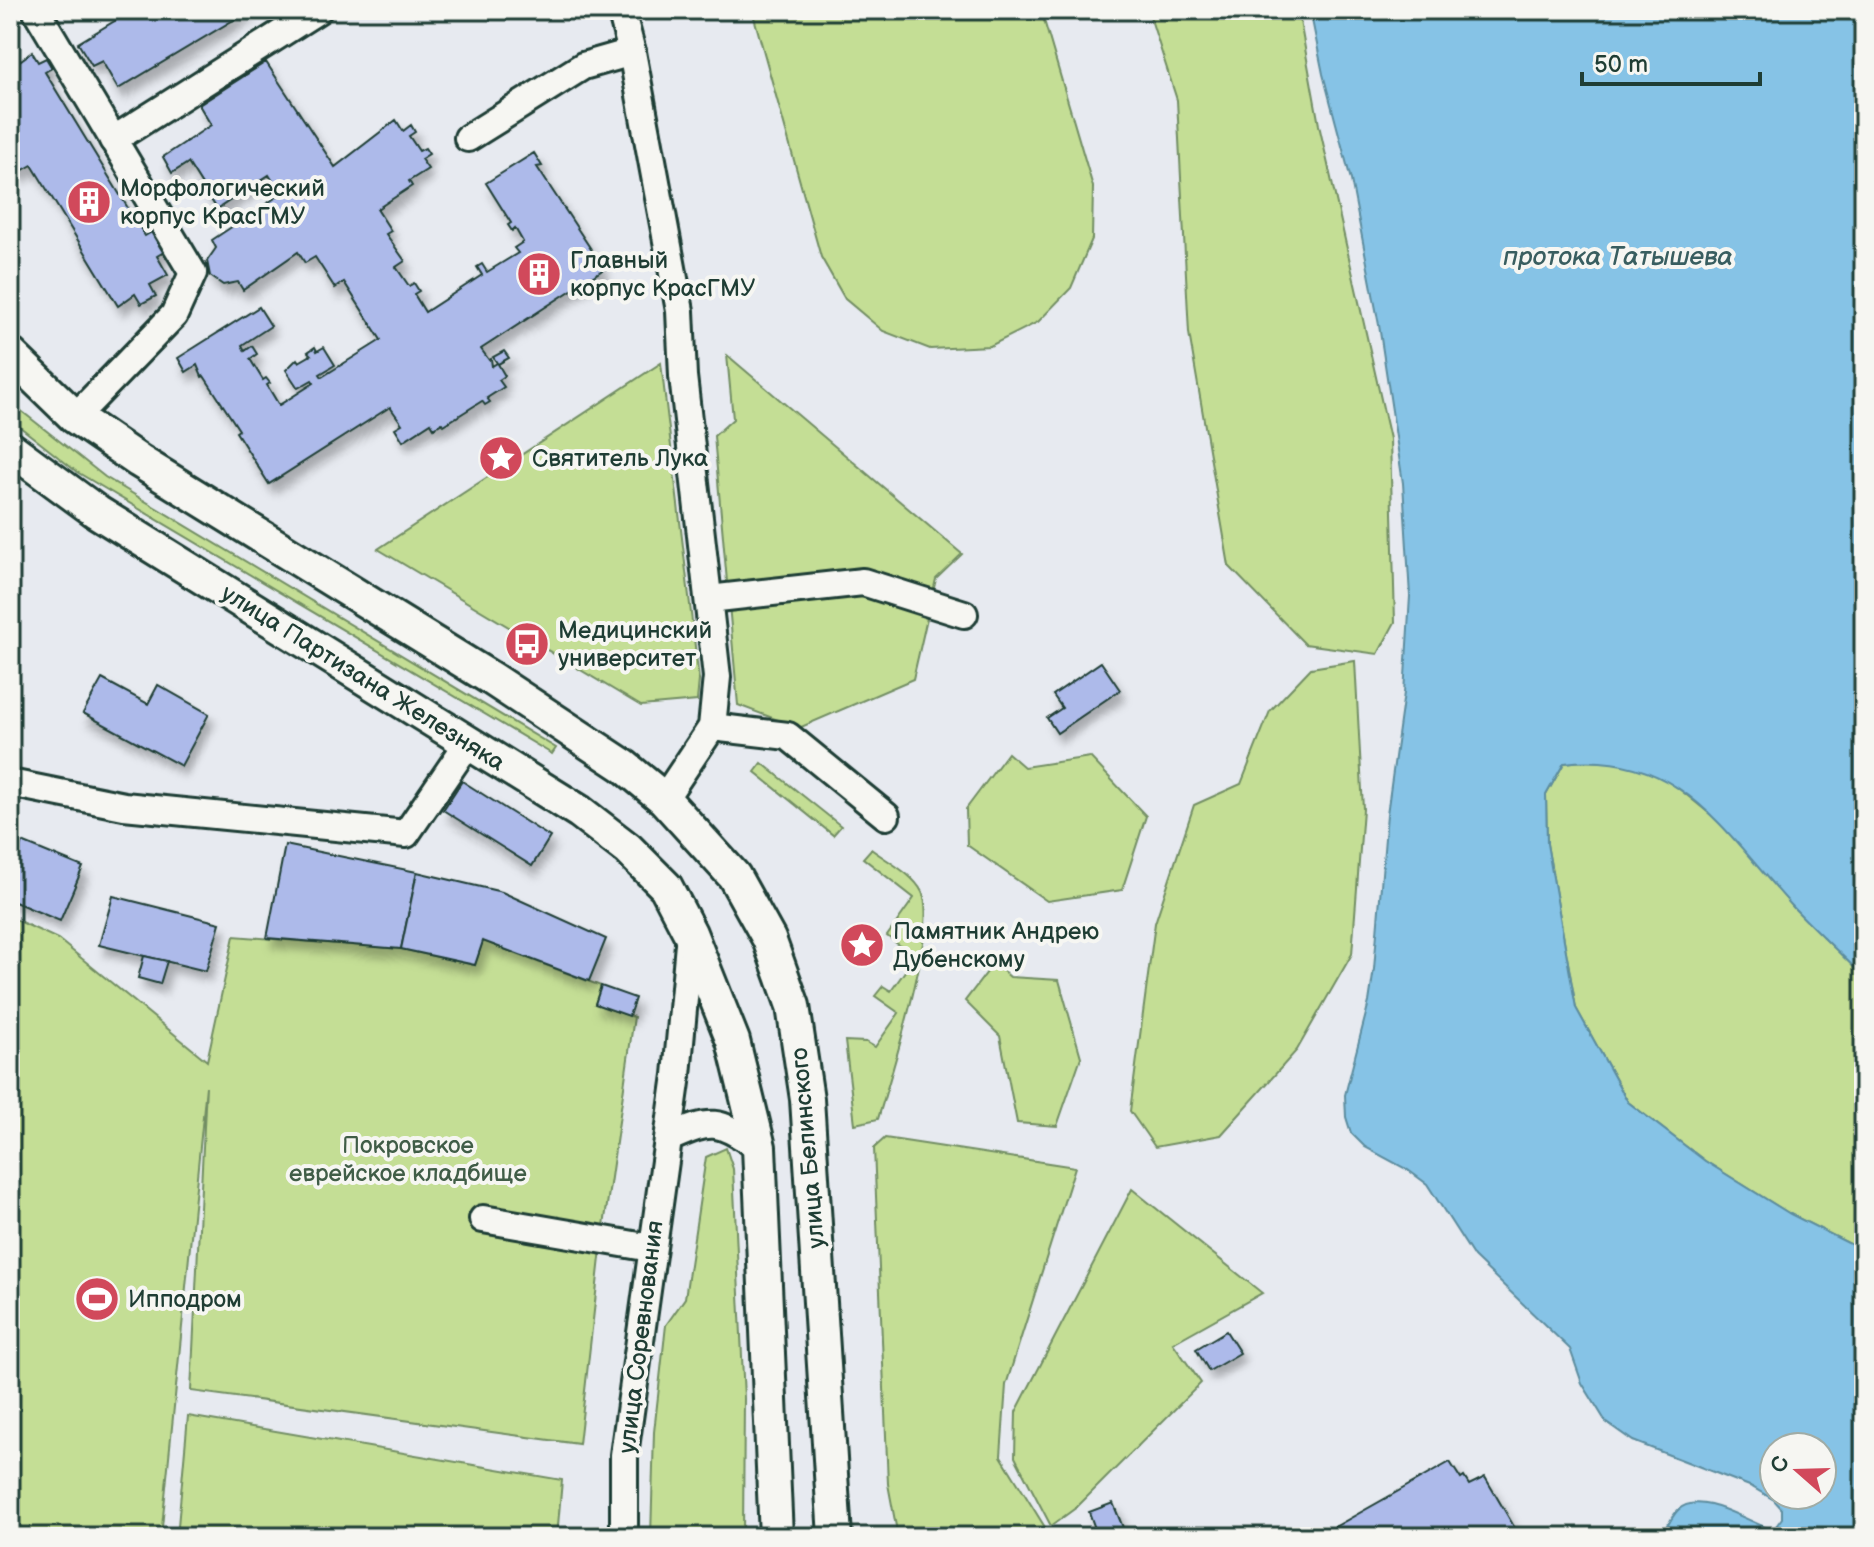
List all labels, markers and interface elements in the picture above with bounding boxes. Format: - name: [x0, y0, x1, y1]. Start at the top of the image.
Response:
- scale bar: [1582, 36, 1760, 86]
- text: 50 m: [1594, 50, 1648, 79]
- place label: Морфологический корпус КрасГМУ: [120, 174, 325, 231]
- building icon: Морфологический корпус КрасГМУ: [65, 178, 113, 226]
- water label: протока Татышева: [1503, 242, 1733, 273]
- place label: Главный корпус КрасГМУ: [570, 246, 756, 303]
- building icon: Главный корпус КрасГМУ: [515, 250, 563, 298]
- place icon: Святитель Лука: [477, 434, 525, 482]
- place label: Святитель Лука: [532, 444, 708, 473]
- street label: улица Партизана Железняка: [216, 579, 510, 777]
- place label: Медицинский университет: [558, 616, 712, 673]
- bus stop icon: Медицинский университет: [503, 620, 551, 668]
- place label: Памятник Андрею Дубенскому: [893, 917, 1099, 974]
- place icon: Памятник Андрею Дубенскому: [838, 921, 886, 969]
- street label: улица Белинского: [785, 1046, 831, 1250]
- park label: Покровское еврейское кладбище: [289, 1131, 527, 1188]
- street label: улица Соревнования: [612, 1219, 670, 1455]
- sports icon: Ипподром: [73, 1275, 121, 1323]
- place label: Ипподром: [128, 1285, 242, 1314]
- north arrow: [1758, 1431, 1838, 1511]
- text: С: [1765, 1453, 1796, 1476]

